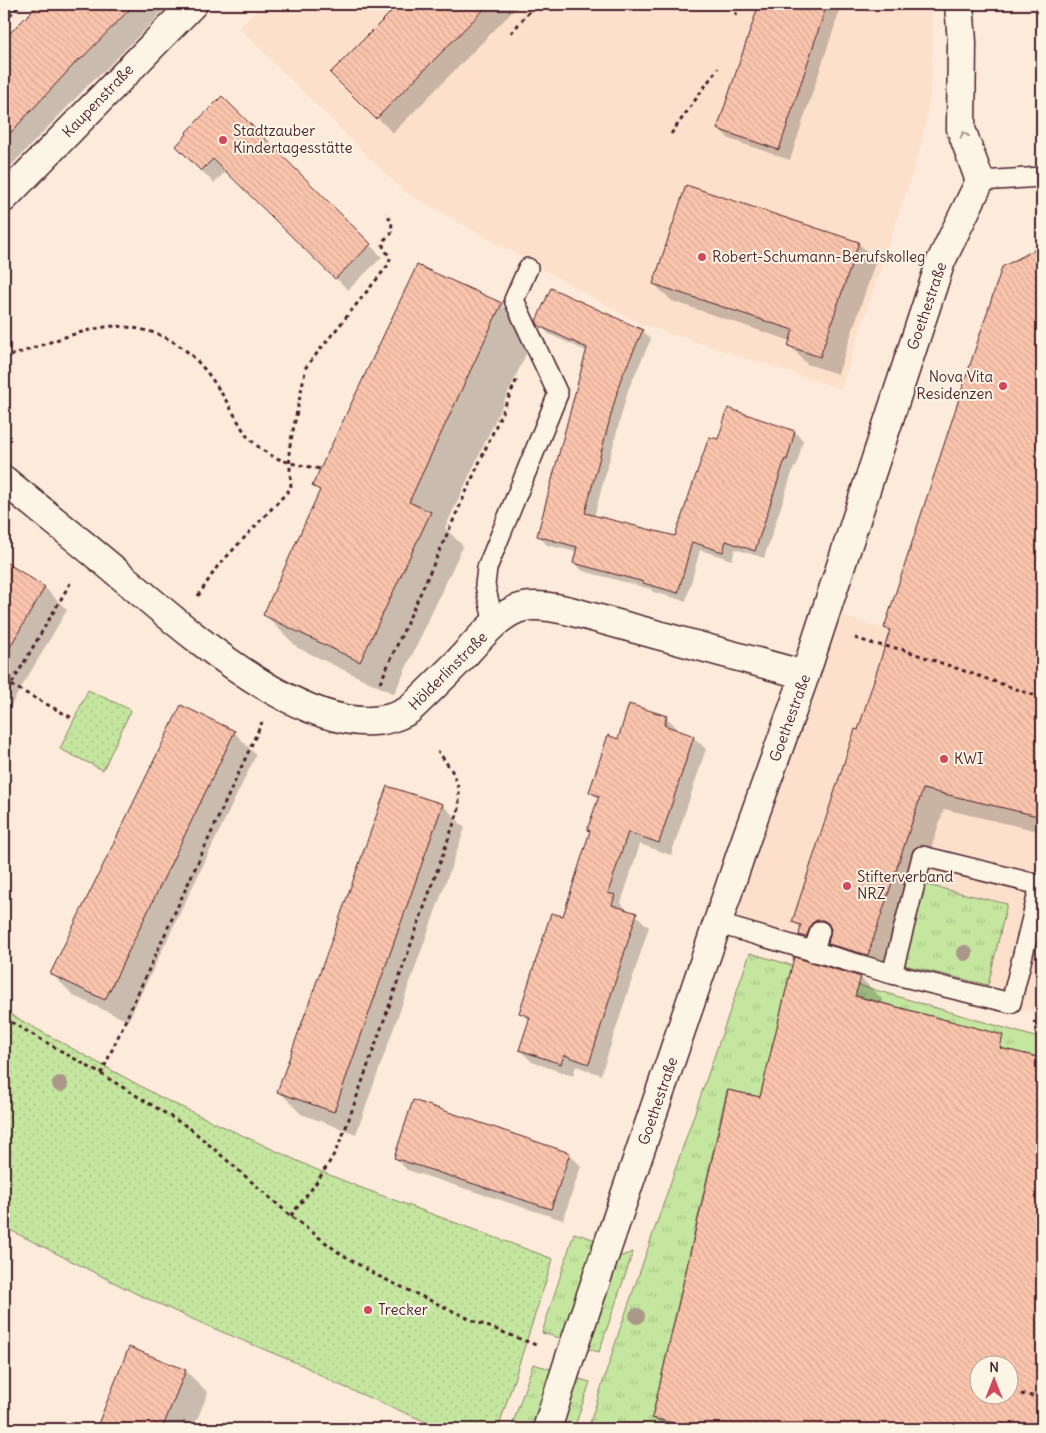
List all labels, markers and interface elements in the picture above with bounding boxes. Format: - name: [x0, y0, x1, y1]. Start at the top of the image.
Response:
- street label: Kaupenstraße: [58, 60, 137, 141]
- place label: Stadtzauber Kindertagesstätte: [233, 121, 353, 157]
- one-way arrow: [959, 131, 969, 139]
- marker: Stadtzauber Kindertagesstätte: [217, 134, 229, 146]
- place label: Robert-Schumann-Berufskolleg: [712, 247, 925, 266]
- marker: Robert-Schumann-Berufskolleg: [696, 251, 708, 263]
- street label: Goethestraße: [903, 259, 950, 352]
- place label: Nova Vita Residenzen: [916, 367, 993, 403]
- marker: Nova Vita Residenzen: [997, 380, 1009, 392]
- street label: Hölderlinstraße: [404, 627, 491, 714]
- street label: Goethestraße: [765, 671, 814, 764]
- place label: KWI: [954, 749, 983, 768]
- marker: KWI: [938, 753, 950, 765]
- place label: Stifterverband NRZ: [857, 867, 954, 903]
- marker: Stifterverband NRZ: [841, 880, 853, 892]
- street label: Goethestraße: [634, 1054, 681, 1147]
- place label: Trecker: [378, 1300, 428, 1319]
- marker: Trecker: [362, 1304, 374, 1316]
- north arrow: [968, 1356, 1018, 1406]
- text: N: [989, 1358, 999, 1376]

